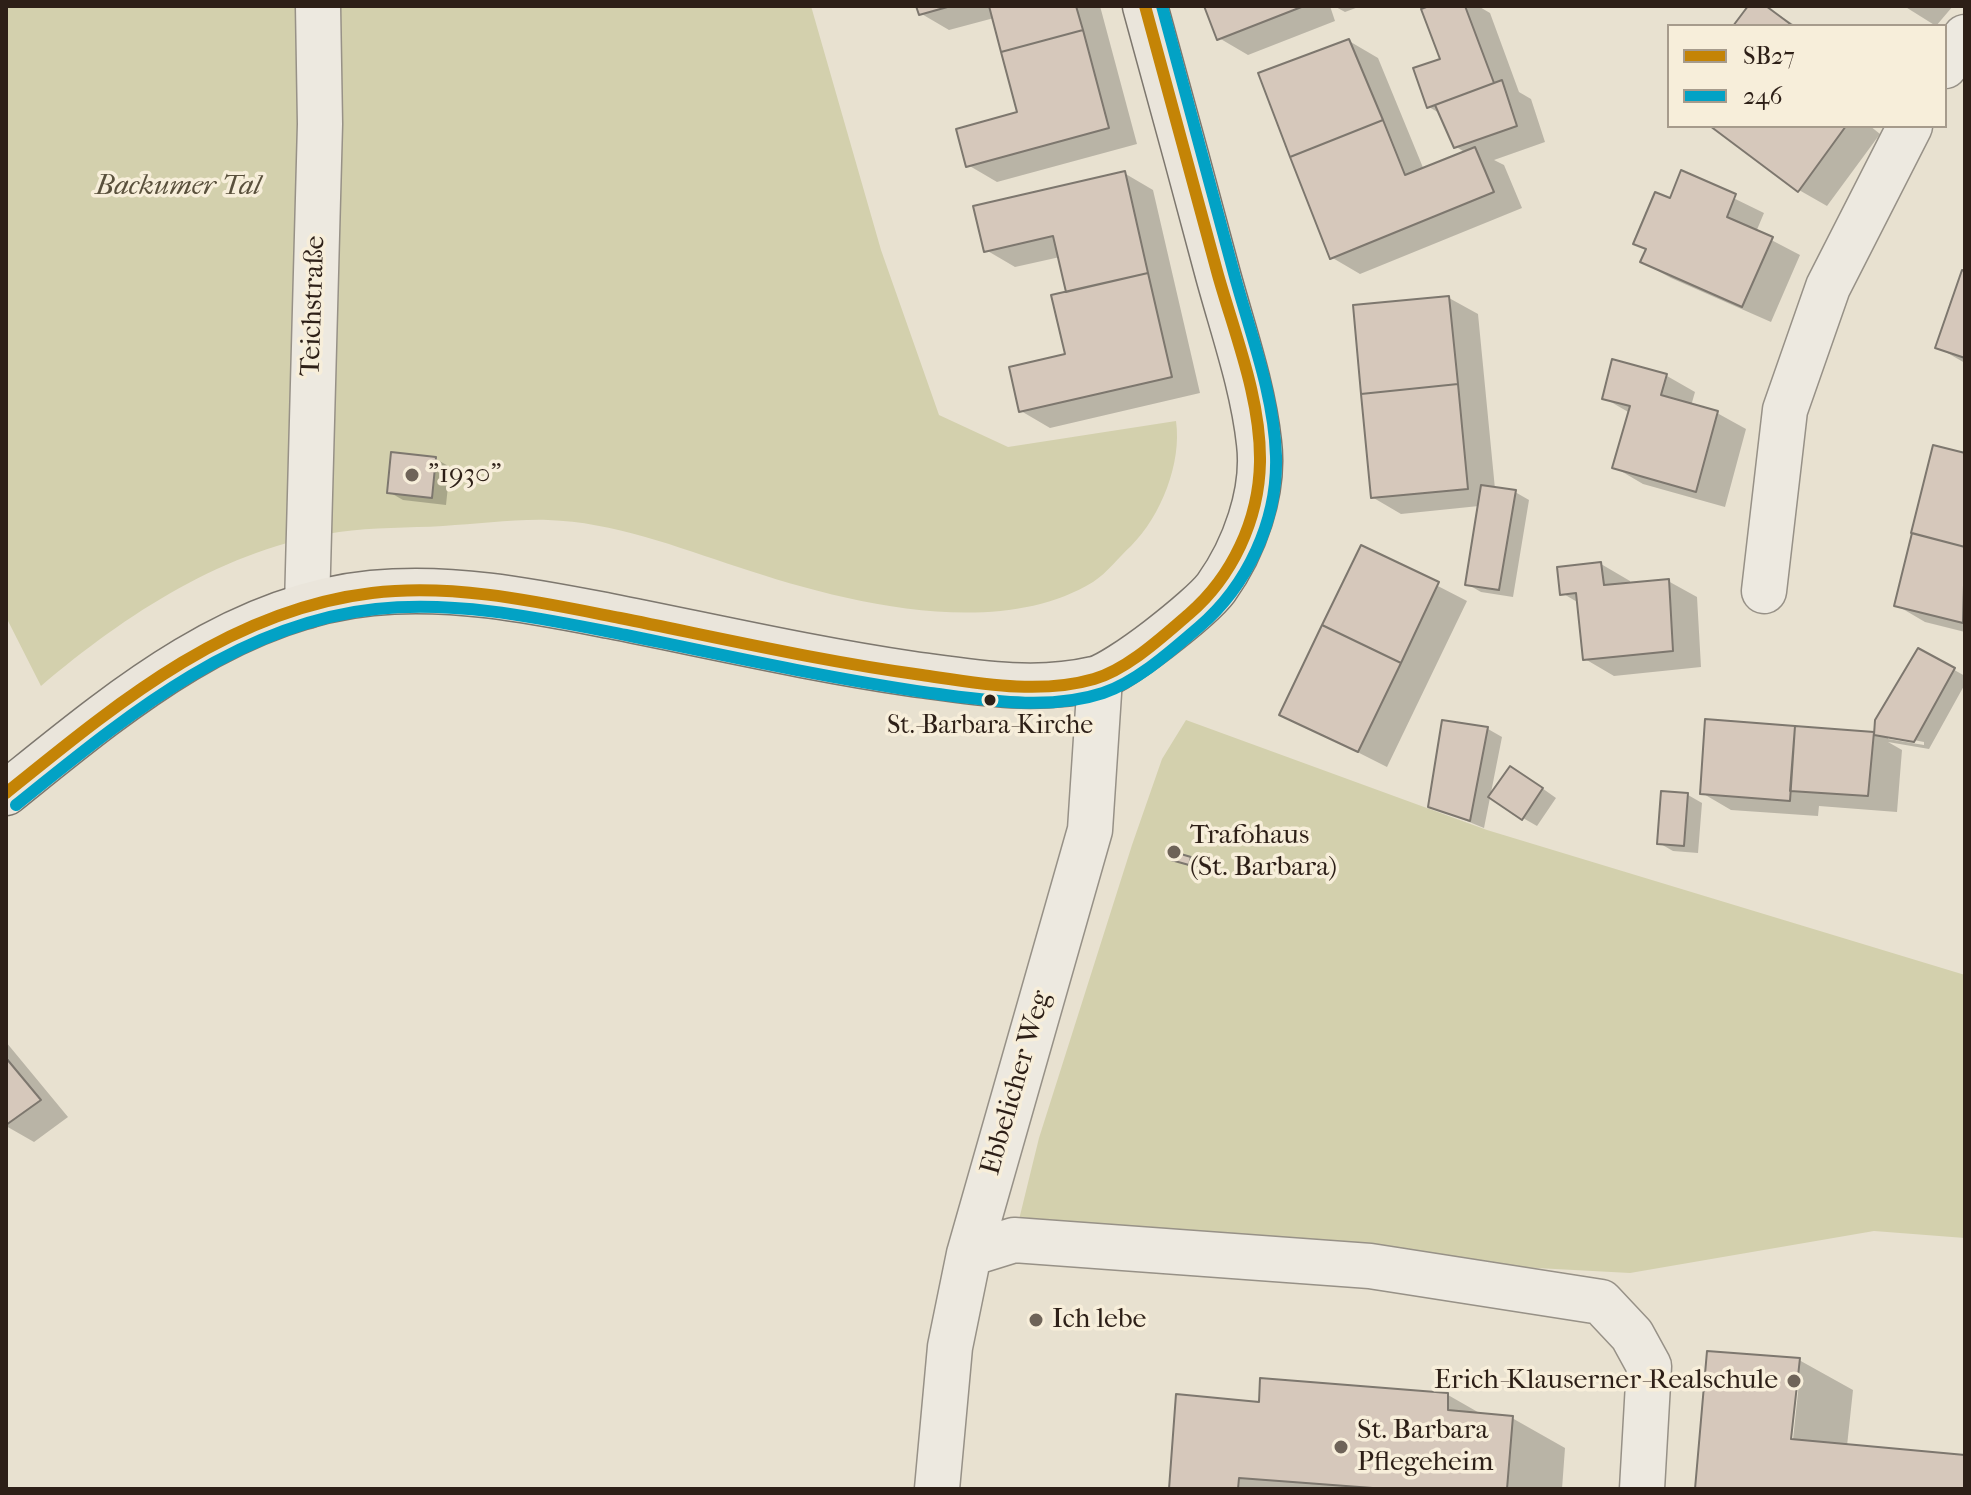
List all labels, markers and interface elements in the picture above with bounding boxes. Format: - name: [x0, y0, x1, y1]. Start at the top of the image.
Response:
- legend: [1667, 24, 1947, 128]
- text: SB27: [1743, 42, 1795, 70]
- text: 246: [1743, 82, 1783, 110]
- park label: Backumer Tal: [96, 170, 260, 204]
- street label: Teichstraße: [295, 235, 333, 377]
- place label: "1930": [428, 458, 501, 492]
- marker: "1930": [403, 466, 421, 484]
- marker: St.-Barbara-Kirche: [982, 692, 998, 708]
- place label: St.-Barbara-Kirche: [887, 711, 1093, 743]
- place label: Trafohaus (St. Barbara): [1190, 819, 1337, 885]
- marker: Trafohaus (St. Barbara): [1165, 843, 1183, 861]
- street label: Ebbelicher Weg: [975, 987, 1059, 1179]
- place label: Ich lebe: [1052, 1303, 1146, 1337]
- marker: Ich lebe: [1027, 1311, 1045, 1329]
- place label: Erich-Klauserner-Realschule: [1434, 1364, 1778, 1398]
- marker: Erich-Klauserner-Realschule: [1785, 1372, 1803, 1390]
- place label: St. Barbara Pflegeheim: [1357, 1414, 1493, 1480]
- marker: St. Barbara Pflegeheim: [1332, 1438, 1350, 1456]

